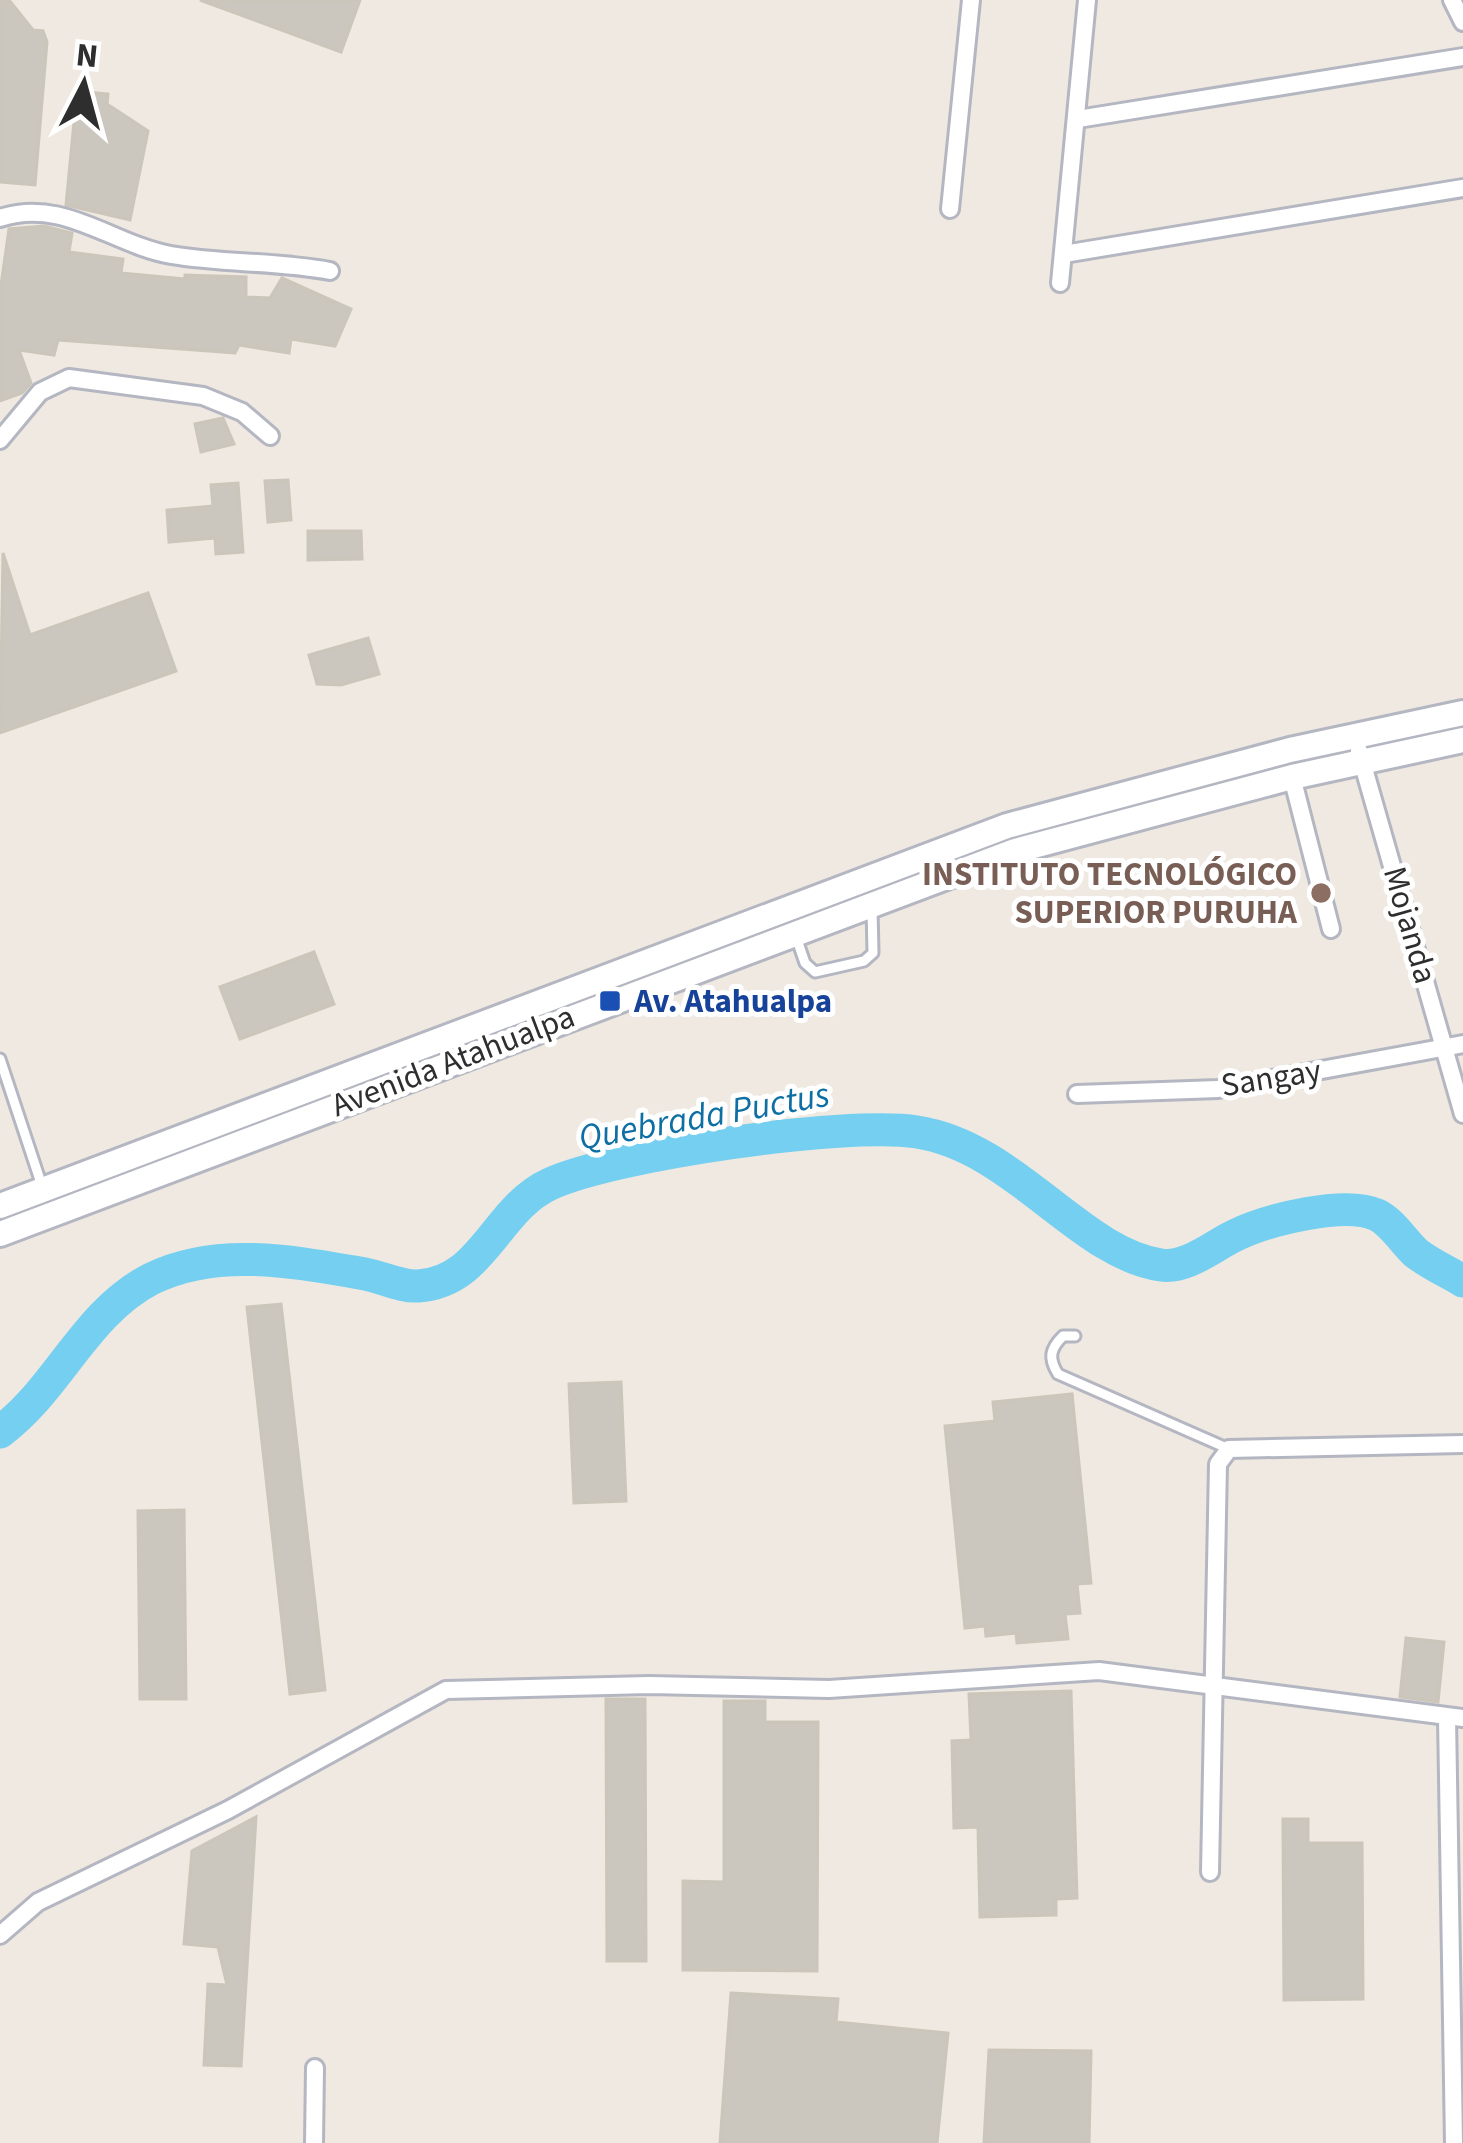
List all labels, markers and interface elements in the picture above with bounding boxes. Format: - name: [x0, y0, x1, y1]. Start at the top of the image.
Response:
- north arrow: [24, 24, 144, 144]
- text: N: [74, 31, 100, 80]
- place label: INSTITUTO TECNOLÓGICO SUPERIOR PURUHA: [922, 851, 1298, 936]
- street label: Mojanda: [1371, 861, 1449, 989]
- marker: INSTITUTO TECNOLÓGICO SUPERIOR PURUHA: [1308, 880, 1334, 906]
- place label: Av. Atahualpa: [633, 978, 832, 1025]
- marker: Av. Atahualpa: [597, 988, 623, 1014]
- street label: Avenida Atahualpa: [325, 993, 581, 1129]
- street label: Sangay: [1218, 1047, 1325, 1109]
- water label: Quebrada Puctus: [575, 1069, 833, 1163]

